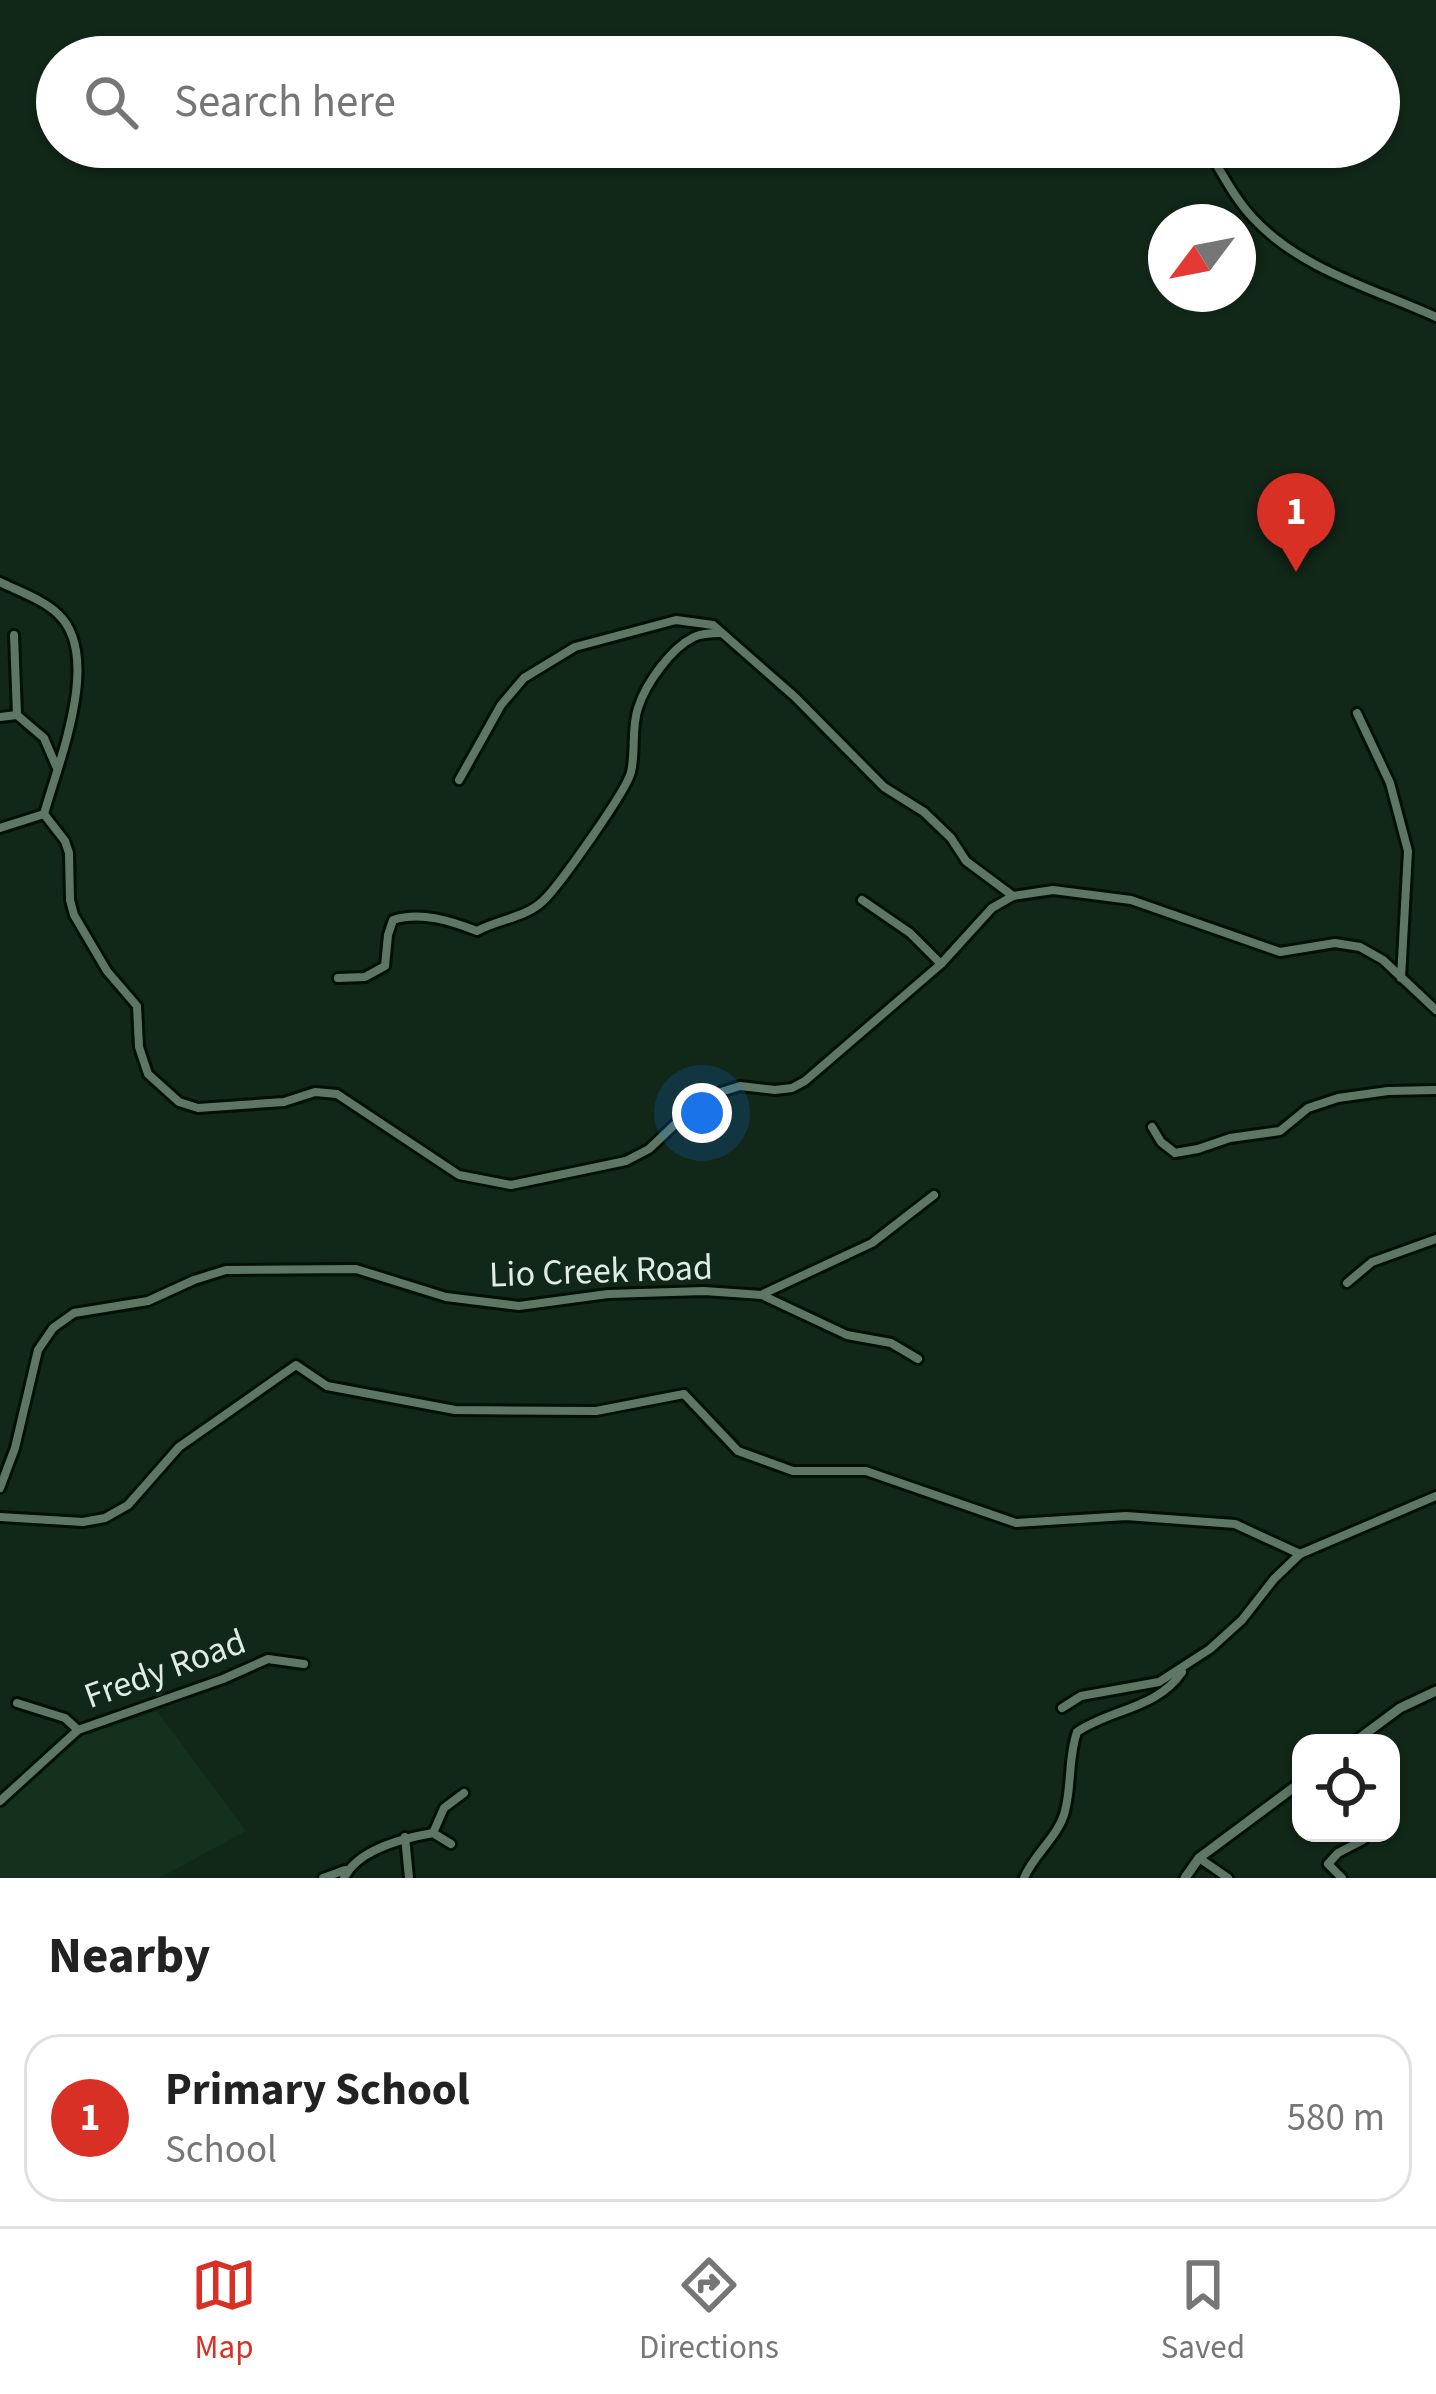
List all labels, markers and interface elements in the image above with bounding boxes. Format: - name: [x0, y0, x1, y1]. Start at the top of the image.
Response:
- search box: [36, 36, 1400, 168]
- icon: search: [78, 69, 144, 135]
- text: Search here: [174, 70, 396, 134]
- north arrow: [1148, 204, 1256, 312]
- pin: 1: [1257, 473, 1335, 572]
- your location: [672, 1083, 732, 1143]
- street label: Lio Creek Road: [488, 1242, 714, 1300]
- street label: Fredy Road: [77, 1616, 253, 1722]
- map controls: [1292, 1734, 1400, 1842]
- button: locate: [1292, 1734, 1400, 1842]
- text: Nearby: [48, 1920, 210, 1992]
- text: Primary School: [165, 2058, 470, 2122]
- text: 1: [80, 2090, 100, 2146]
- text: 580 m: [1287, 2090, 1385, 2146]
- text: School: [165, 2122, 277, 2178]
- tab: Map: [191, 2252, 257, 2371]
- tab: Directions: [639, 2252, 779, 2371]
- tab: Saved: [1161, 2252, 1245, 2371]

